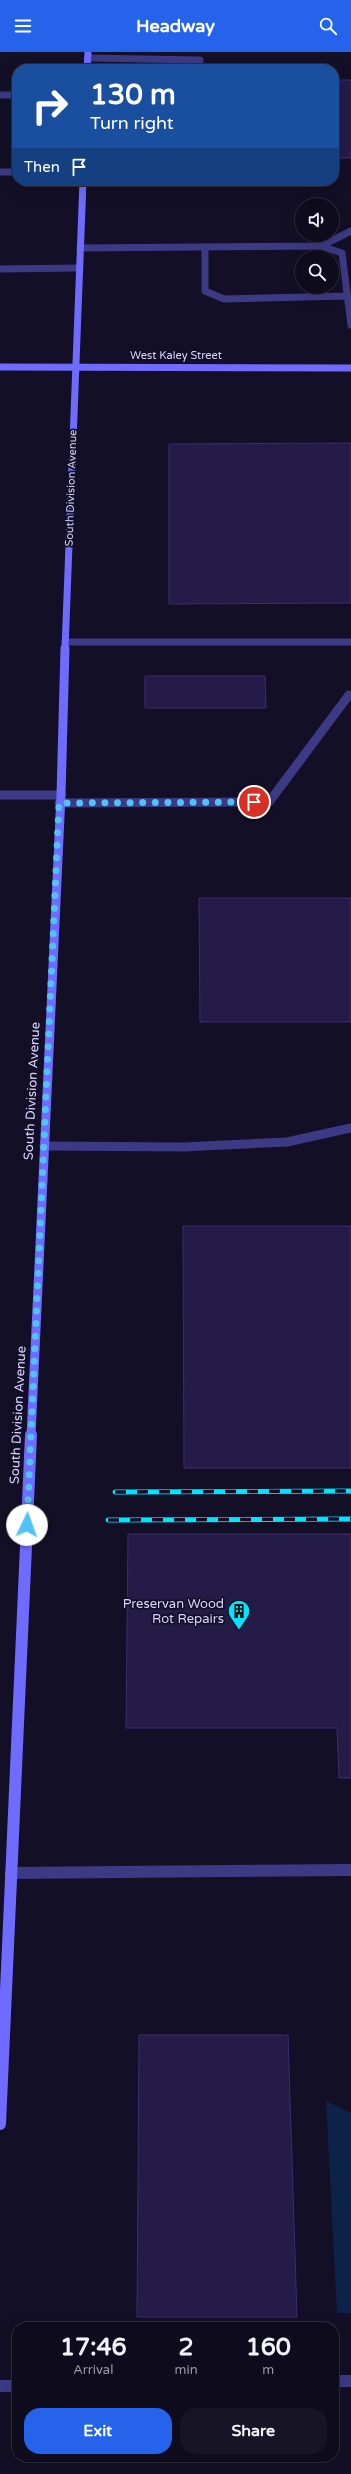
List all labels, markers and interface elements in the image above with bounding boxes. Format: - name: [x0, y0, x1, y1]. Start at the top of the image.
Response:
- icon: menu: [12, 15, 34, 37]
- text: Headway: [136, 15, 215, 37]
- icon: search: [317, 15, 339, 37]
- text: 130 m: [90, 78, 176, 112]
- icon: right: [24, 80, 76, 132]
- text: Turn right: [90, 112, 174, 134]
- icon: arrive: [68, 156, 90, 178]
- text: Then: [24, 158, 60, 176]
- map controls: [295, 198, 339, 294]
- button: sound: [295, 198, 339, 242]
- button: search: [295, 250, 339, 294]
- street label: West Kaley Street: [130, 349, 222, 362]
- street label: South Division Avenue: [62, 429, 80, 547]
- pin: [237, 785, 271, 819]
- icon: arrive: [243, 791, 265, 813]
- street label: South Division Avenue: [20, 1022, 44, 1160]
- street label: South Division Avenue: [6, 1346, 30, 1484]
- position arrow: [6, 1504, 48, 1546]
- place label: Preservan Wood Rot Repairs: [123, 1596, 224, 1627]
- building icon: Preservan Wood Rot Repairs: [226, 1598, 252, 1631]
- text: 17:46: [60, 2333, 127, 2362]
- text: 2: [179, 2333, 194, 2362]
- text: 160: [246, 2333, 291, 2362]
- text: Arrival: [73, 2362, 113, 2378]
- text: min: [175, 2362, 198, 2378]
- text: m: [262, 2362, 274, 2378]
- button: Exit: [24, 2408, 172, 2454]
- button: Share: [180, 2408, 327, 2454]

